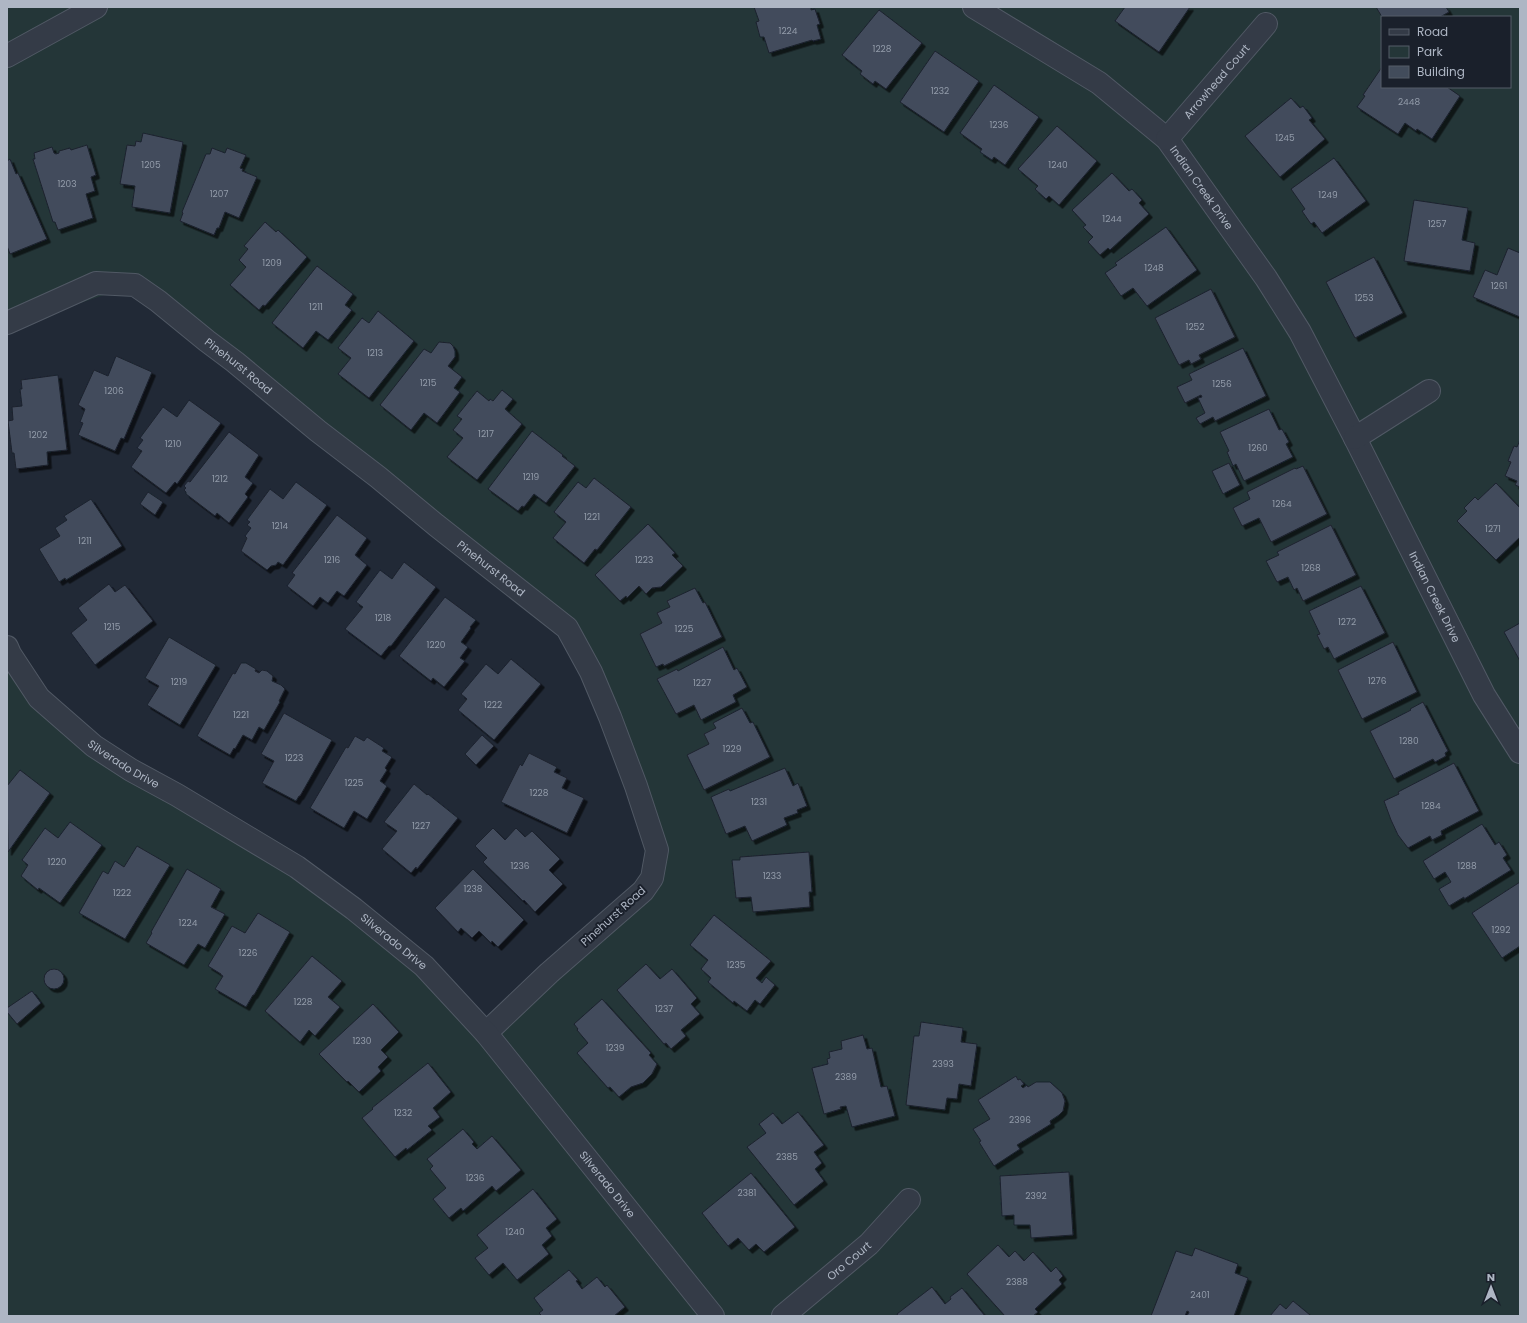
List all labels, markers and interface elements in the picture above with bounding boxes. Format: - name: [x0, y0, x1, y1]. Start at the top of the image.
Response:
- legend: [1381, 16, 1511, 88]
- text: Road: [1417, 23, 1448, 40]
- house number: 1224: [779, 25, 798, 37]
- street label: Arrowhead Court: [1180, 41, 1253, 122]
- house number: 1228: [873, 43, 892, 55]
- text: Park: [1417, 43, 1444, 60]
- text: Building: [1417, 63, 1465, 80]
- house number: 1232: [931, 85, 949, 97]
- house number: 2448: [1398, 96, 1420, 108]
- house number: 1236: [989, 119, 1009, 131]
- house number: 1245: [1275, 132, 1295, 144]
- street label: Indian Creek Drive: [1166, 142, 1237, 233]
- house number: 1205: [141, 159, 161, 171]
- house number: 1240: [1048, 159, 1068, 171]
- house number: 1203: [57, 178, 77, 190]
- house number: 1207: [210, 188, 228, 200]
- house number: 1249: [1318, 189, 1338, 201]
- house number: 1244: [1102, 213, 1122, 225]
- house number: 1257: [1428, 218, 1446, 230]
- house number: 1209: [262, 257, 282, 269]
- house number: 1248: [1144, 262, 1164, 274]
- house number: 1261: [1491, 280, 1507, 292]
- house number: 1253: [1354, 292, 1374, 304]
- house number: 1211: [309, 301, 323, 313]
- house number: 1252: [1186, 321, 1204, 333]
- street label: Pinehurst Road: [201, 334, 276, 398]
- house number: 1213: [367, 347, 383, 359]
- house number: 1215: [420, 377, 437, 389]
- house number: 1256: [1212, 378, 1232, 390]
- house number: 1206: [104, 385, 124, 397]
- house number: 1217: [478, 428, 494, 440]
- house number: 1202: [29, 429, 47, 441]
- house number: 1210: [165, 438, 182, 450]
- house number: 1260: [1248, 442, 1268, 454]
- house number: 1219: [523, 471, 540, 483]
- house number: 1212: [212, 473, 228, 485]
- house number: 1264: [1272, 498, 1292, 510]
- house number: 1221: [584, 511, 600, 523]
- house number: 1214: [272, 520, 289, 532]
- house number: 1271: [1485, 523, 1501, 535]
- house number: 1211: [78, 535, 92, 547]
- street label: Pinehurst Road: [454, 537, 529, 600]
- street label: Indian Creek Drive: [1405, 549, 1464, 645]
- house number: 1216: [324, 554, 341, 566]
- house number: 1223: [635, 554, 653, 566]
- house number: 1268: [1301, 562, 1321, 574]
- house number: 1218: [375, 612, 392, 624]
- house number: 1272: [1338, 616, 1356, 628]
- house number: 1215: [104, 621, 121, 633]
- house number: 1225: [675, 623, 694, 635]
- house number: 1220: [427, 639, 446, 651]
- house number: 1276: [1368, 675, 1387, 687]
- house number: 1219: [171, 676, 188, 688]
- house number: 1227: [693, 677, 711, 689]
- house number: 1222: [484, 699, 502, 711]
- house number: 1221: [233, 709, 249, 721]
- house number: 1280: [1399, 735, 1419, 747]
- street label: Silverado Drive: [84, 736, 162, 792]
- house number: 1229: [723, 743, 742, 755]
- house number: 1223: [285, 752, 303, 764]
- house number: 1225: [345, 777, 364, 789]
- house number: 1228: [530, 787, 549, 799]
- house number: 1231: [751, 796, 767, 808]
- house number: 1284: [1421, 800, 1441, 812]
- house number: 1227: [412, 820, 430, 832]
- house number: 1220: [48, 856, 67, 868]
- house number: 1236: [510, 860, 530, 872]
- house number: 1288: [1457, 860, 1477, 872]
- house number: 1233: [763, 870, 781, 882]
- street label: Pinehurst Road: [577, 882, 649, 950]
- house number: 1238: [463, 883, 483, 895]
- house number: 1222: [113, 887, 131, 899]
- street label: Silverado Drive: [357, 910, 431, 974]
- house number: 1224: [179, 917, 198, 929]
- house number: 1292: [1492, 924, 1510, 936]
- house number: 1226: [239, 947, 258, 959]
- house number: 1235: [726, 959, 746, 971]
- house number: 1228: [294, 996, 313, 1008]
- house number: 1237: [655, 1003, 673, 1015]
- house number: 1230: [352, 1035, 372, 1047]
- house number: 1239: [605, 1042, 625, 1054]
- house number: 2393: [932, 1058, 954, 1070]
- house number: 2389: [835, 1071, 857, 1083]
- house number: 1232: [394, 1107, 412, 1119]
- house number: 2396: [1009, 1114, 1031, 1126]
- street label: Silverado Drive: [576, 1147, 639, 1221]
- house number: 2385: [776, 1151, 798, 1163]
- house number: 1236: [465, 1172, 485, 1184]
- house number: 2381: [737, 1187, 757, 1199]
- house number: 2392: [1025, 1190, 1047, 1202]
- house number: 1240: [505, 1226, 525, 1238]
- street label: Oro Court: [823, 1237, 875, 1284]
- north arrow: [1471, 1267, 1511, 1307]
- text: N: [1487, 1269, 1495, 1285]
- house number: 2388: [1006, 1276, 1028, 1288]
- house number: 2401: [1190, 1289, 1210, 1301]

